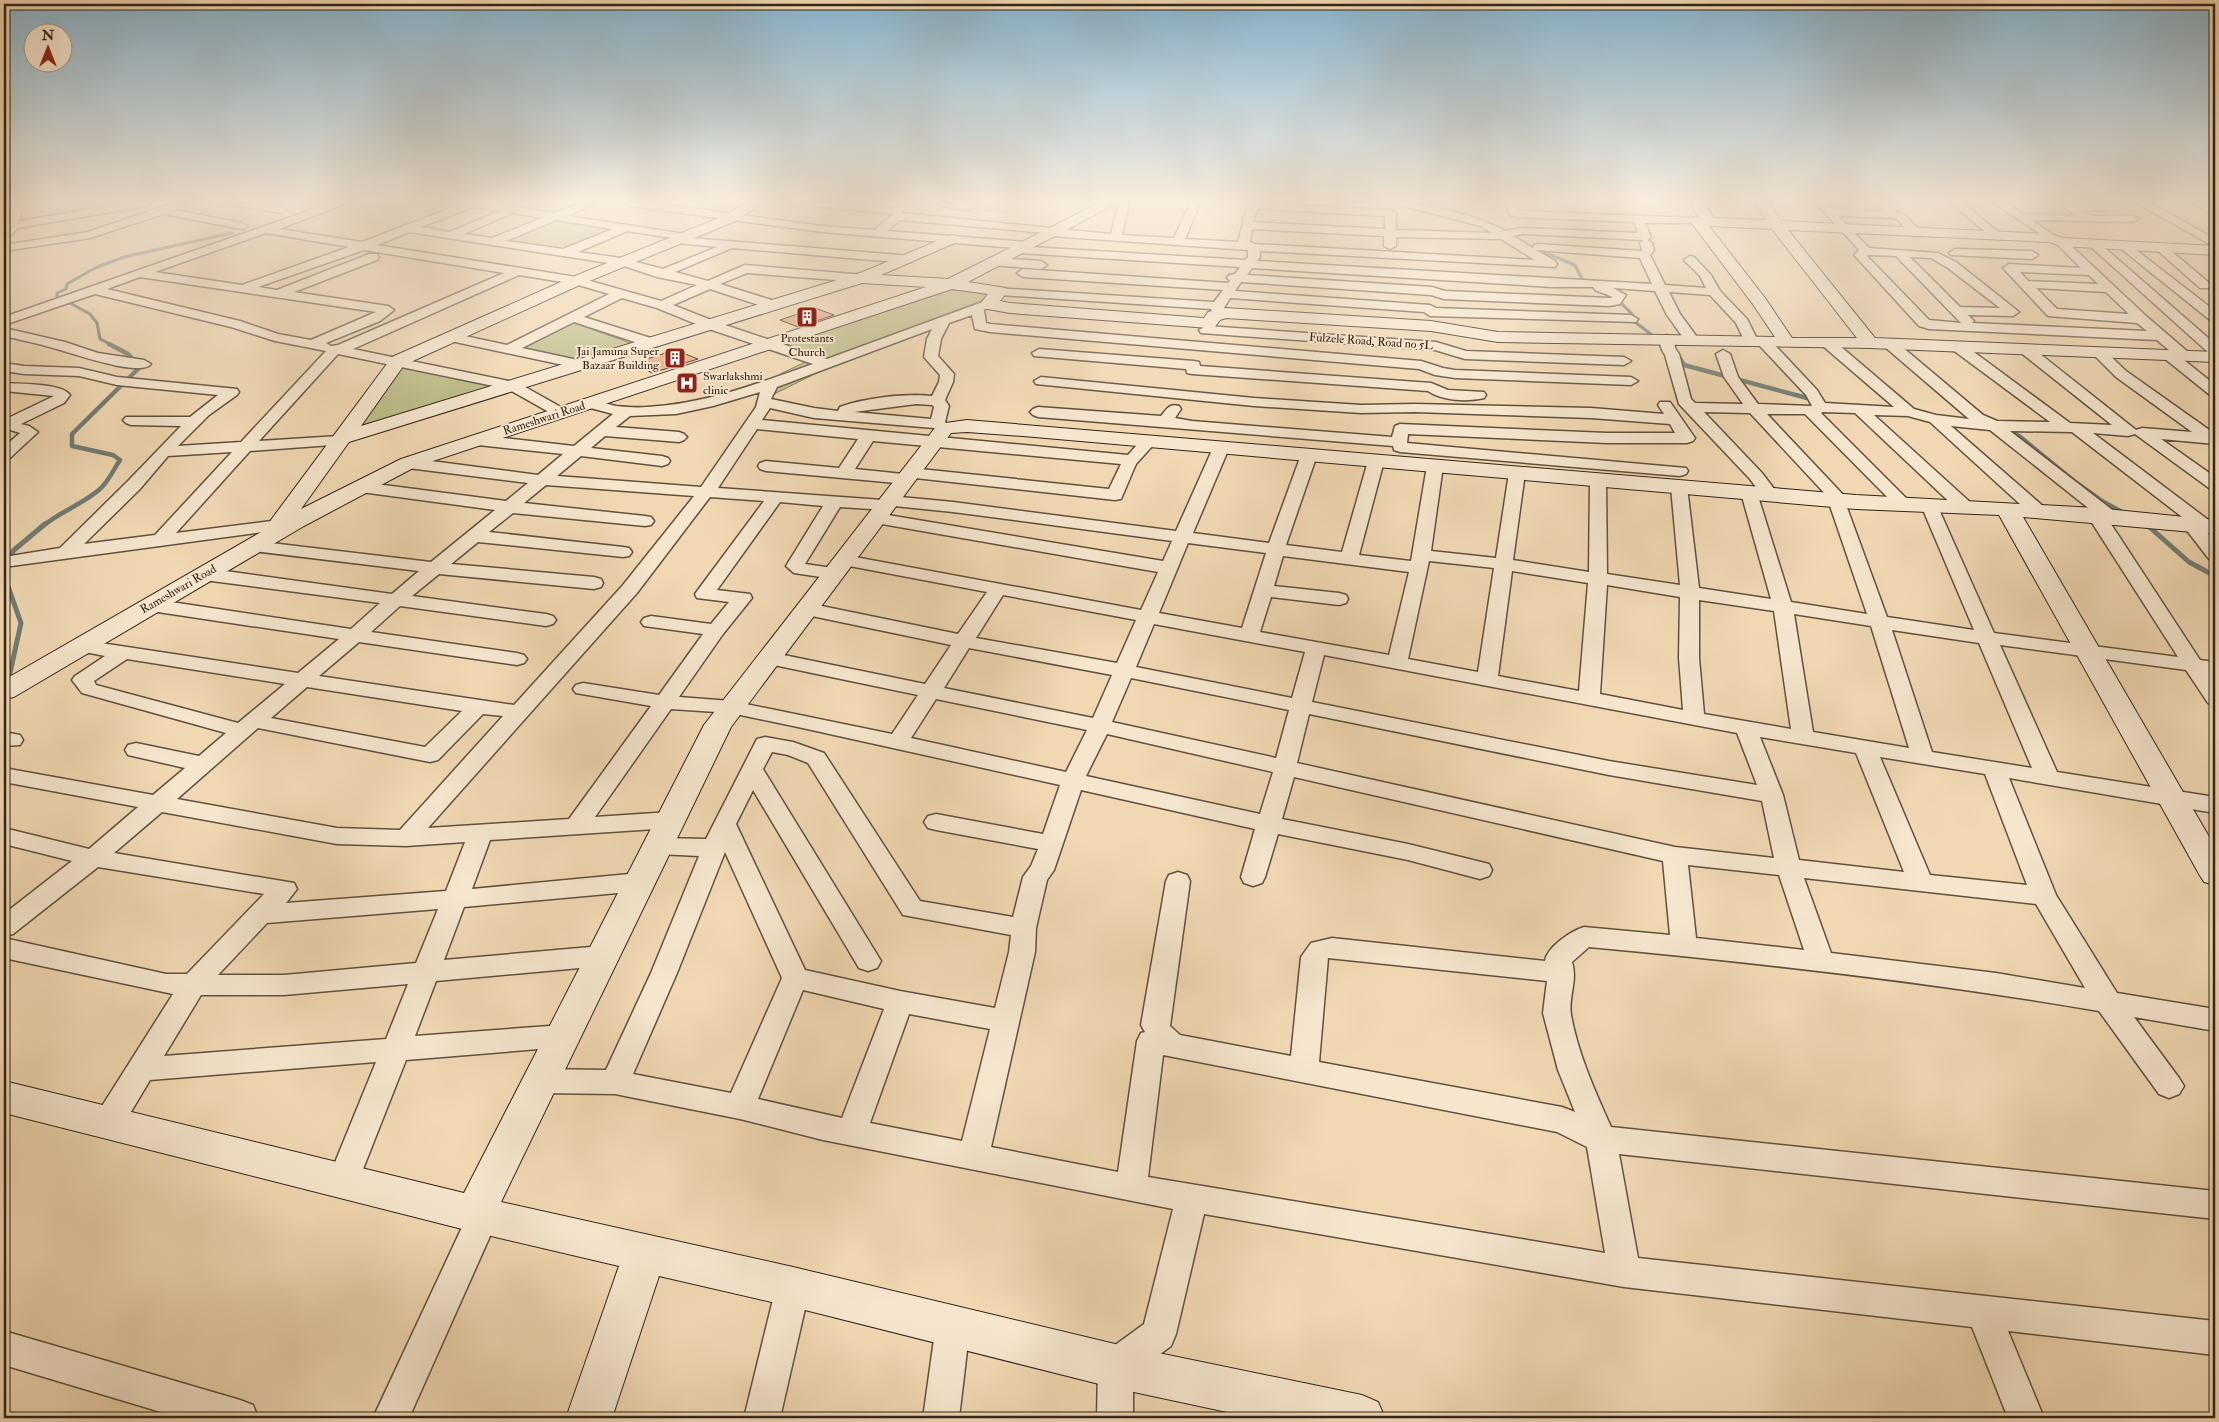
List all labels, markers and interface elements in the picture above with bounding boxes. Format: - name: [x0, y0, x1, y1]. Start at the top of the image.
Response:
- north arrow: [22, 22, 72, 72]
- text: N: [41, 27, 55, 44]
- building icon: Protestants Church: [795, 305, 819, 329]
- street label: Fulzele Road, Road no 5L: [1308, 330, 1434, 353]
- place label: Protestants Church: [780, 331, 834, 360]
- place label: Jai Jamuna Super Bazaar Building: [576, 344, 660, 373]
- building icon: Jai Jamuna Super Bazaar Building: [663, 346, 687, 370]
- place label: Swarlakshmi clinic: [703, 369, 763, 398]
- hospital icon: Swarlakshmi clinic: [675, 371, 699, 395]
- street label: Rameshwari Road: [501, 398, 587, 439]
- street label: Rameshwari Road: [137, 561, 219, 617]

